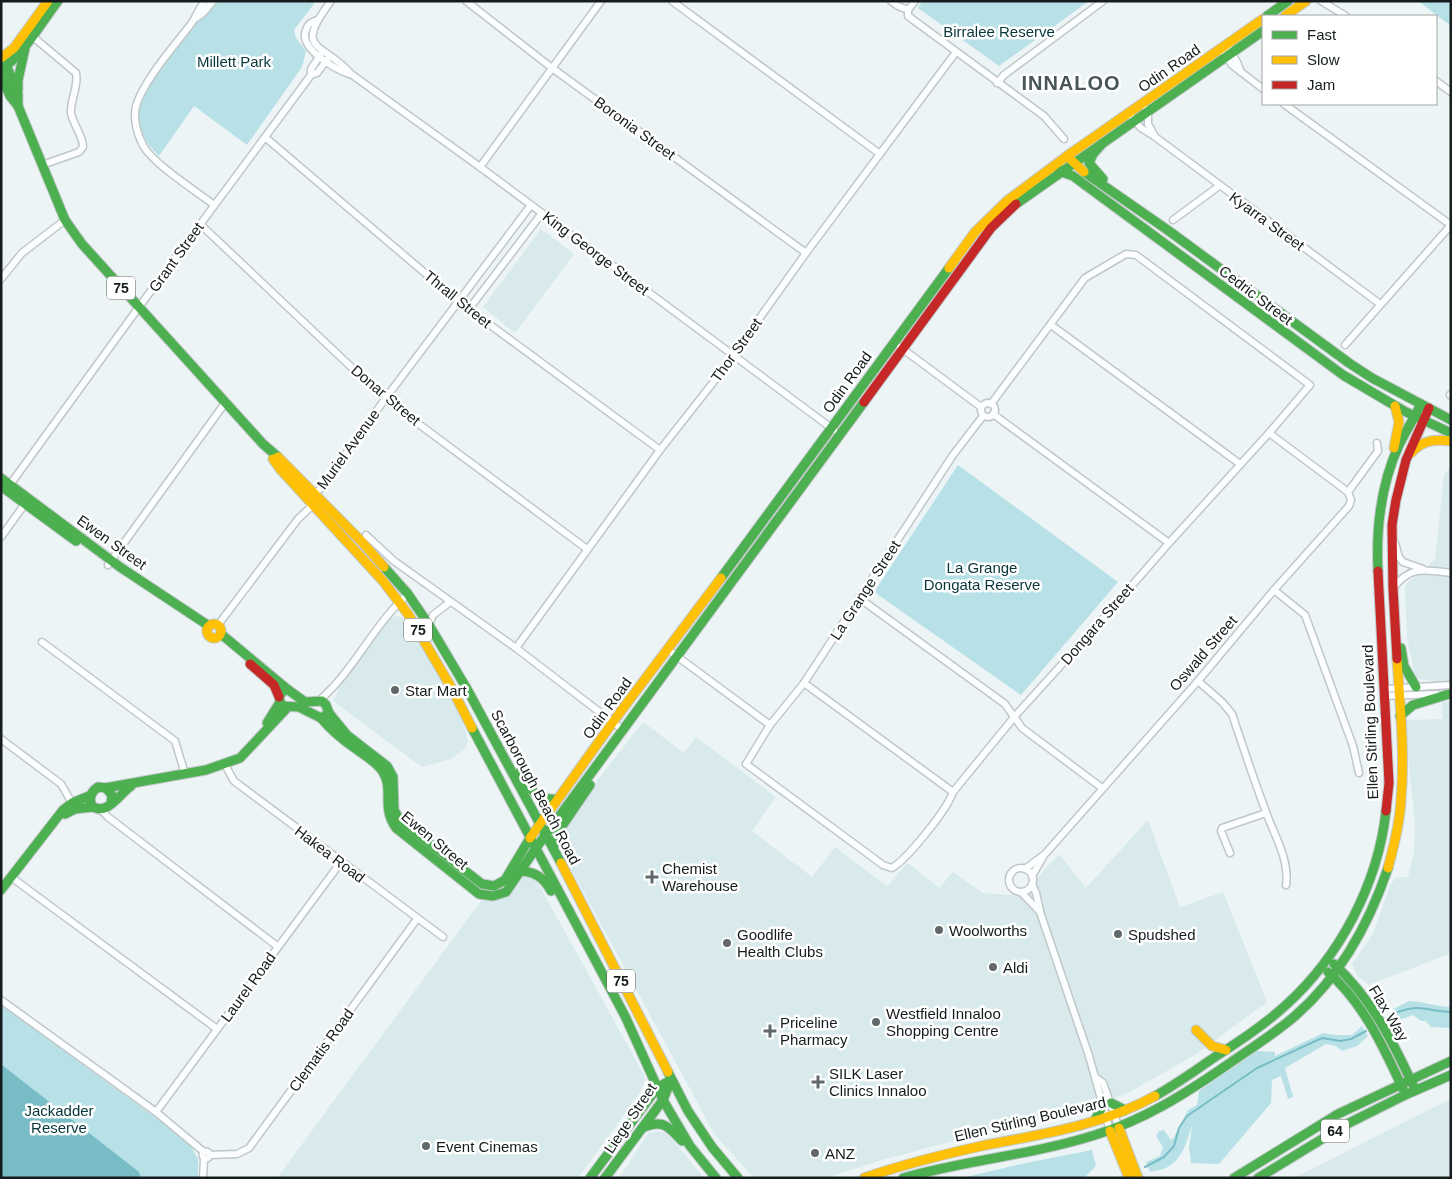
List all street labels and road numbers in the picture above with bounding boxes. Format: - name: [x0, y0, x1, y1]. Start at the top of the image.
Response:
- street label: Odin Road: [1135, 40, 1203, 96]
- street label: Boronia Street: [591, 93, 679, 164]
- street label: Kyarra Street: [1226, 188, 1308, 254]
- street label: King George Street: [540, 208, 653, 299]
- street label: Grant Street: [145, 218, 207, 295]
- street label: Cedric Street: [1216, 262, 1297, 329]
- street label: Thrall Street: [421, 267, 496, 332]
- road number: 75: [107, 276, 135, 300]
- street label: Thor Street: [707, 314, 765, 385]
- street label: Odin Road: [819, 348, 875, 416]
- street label: Donar Street: [348, 361, 425, 429]
- street label: Muriel Avenue: [313, 406, 383, 492]
- street label: Ewen Street: [74, 511, 151, 573]
- street label: La Grange Street: [827, 536, 904, 643]
- street label: Dongara Street: [1057, 579, 1137, 668]
- street label: Oswald Street: [1166, 611, 1241, 694]
- road number: 75: [404, 618, 432, 642]
- street label: Ellen Stirling Boulevard: [1359, 644, 1381, 800]
- street label: Odin Road: [579, 674, 635, 742]
- street label: Scarborough Beach Road: [488, 707, 584, 867]
- street label: Ewen Street: [398, 807, 472, 873]
- street label: Hakea Road: [292, 822, 368, 886]
- street label: Laurel Road: [217, 949, 279, 1025]
- road number: 75: [607, 969, 635, 992]
- street label: Flax Way: [1366, 982, 1412, 1044]
- street label: Clematis Road: [285, 1005, 357, 1095]
- street label: Liege Street: [600, 1079, 660, 1156]
- street label: Ellen Stirling Boulevard: [953, 1093, 1107, 1145]
- road number: 64: [1321, 1120, 1349, 1142]

